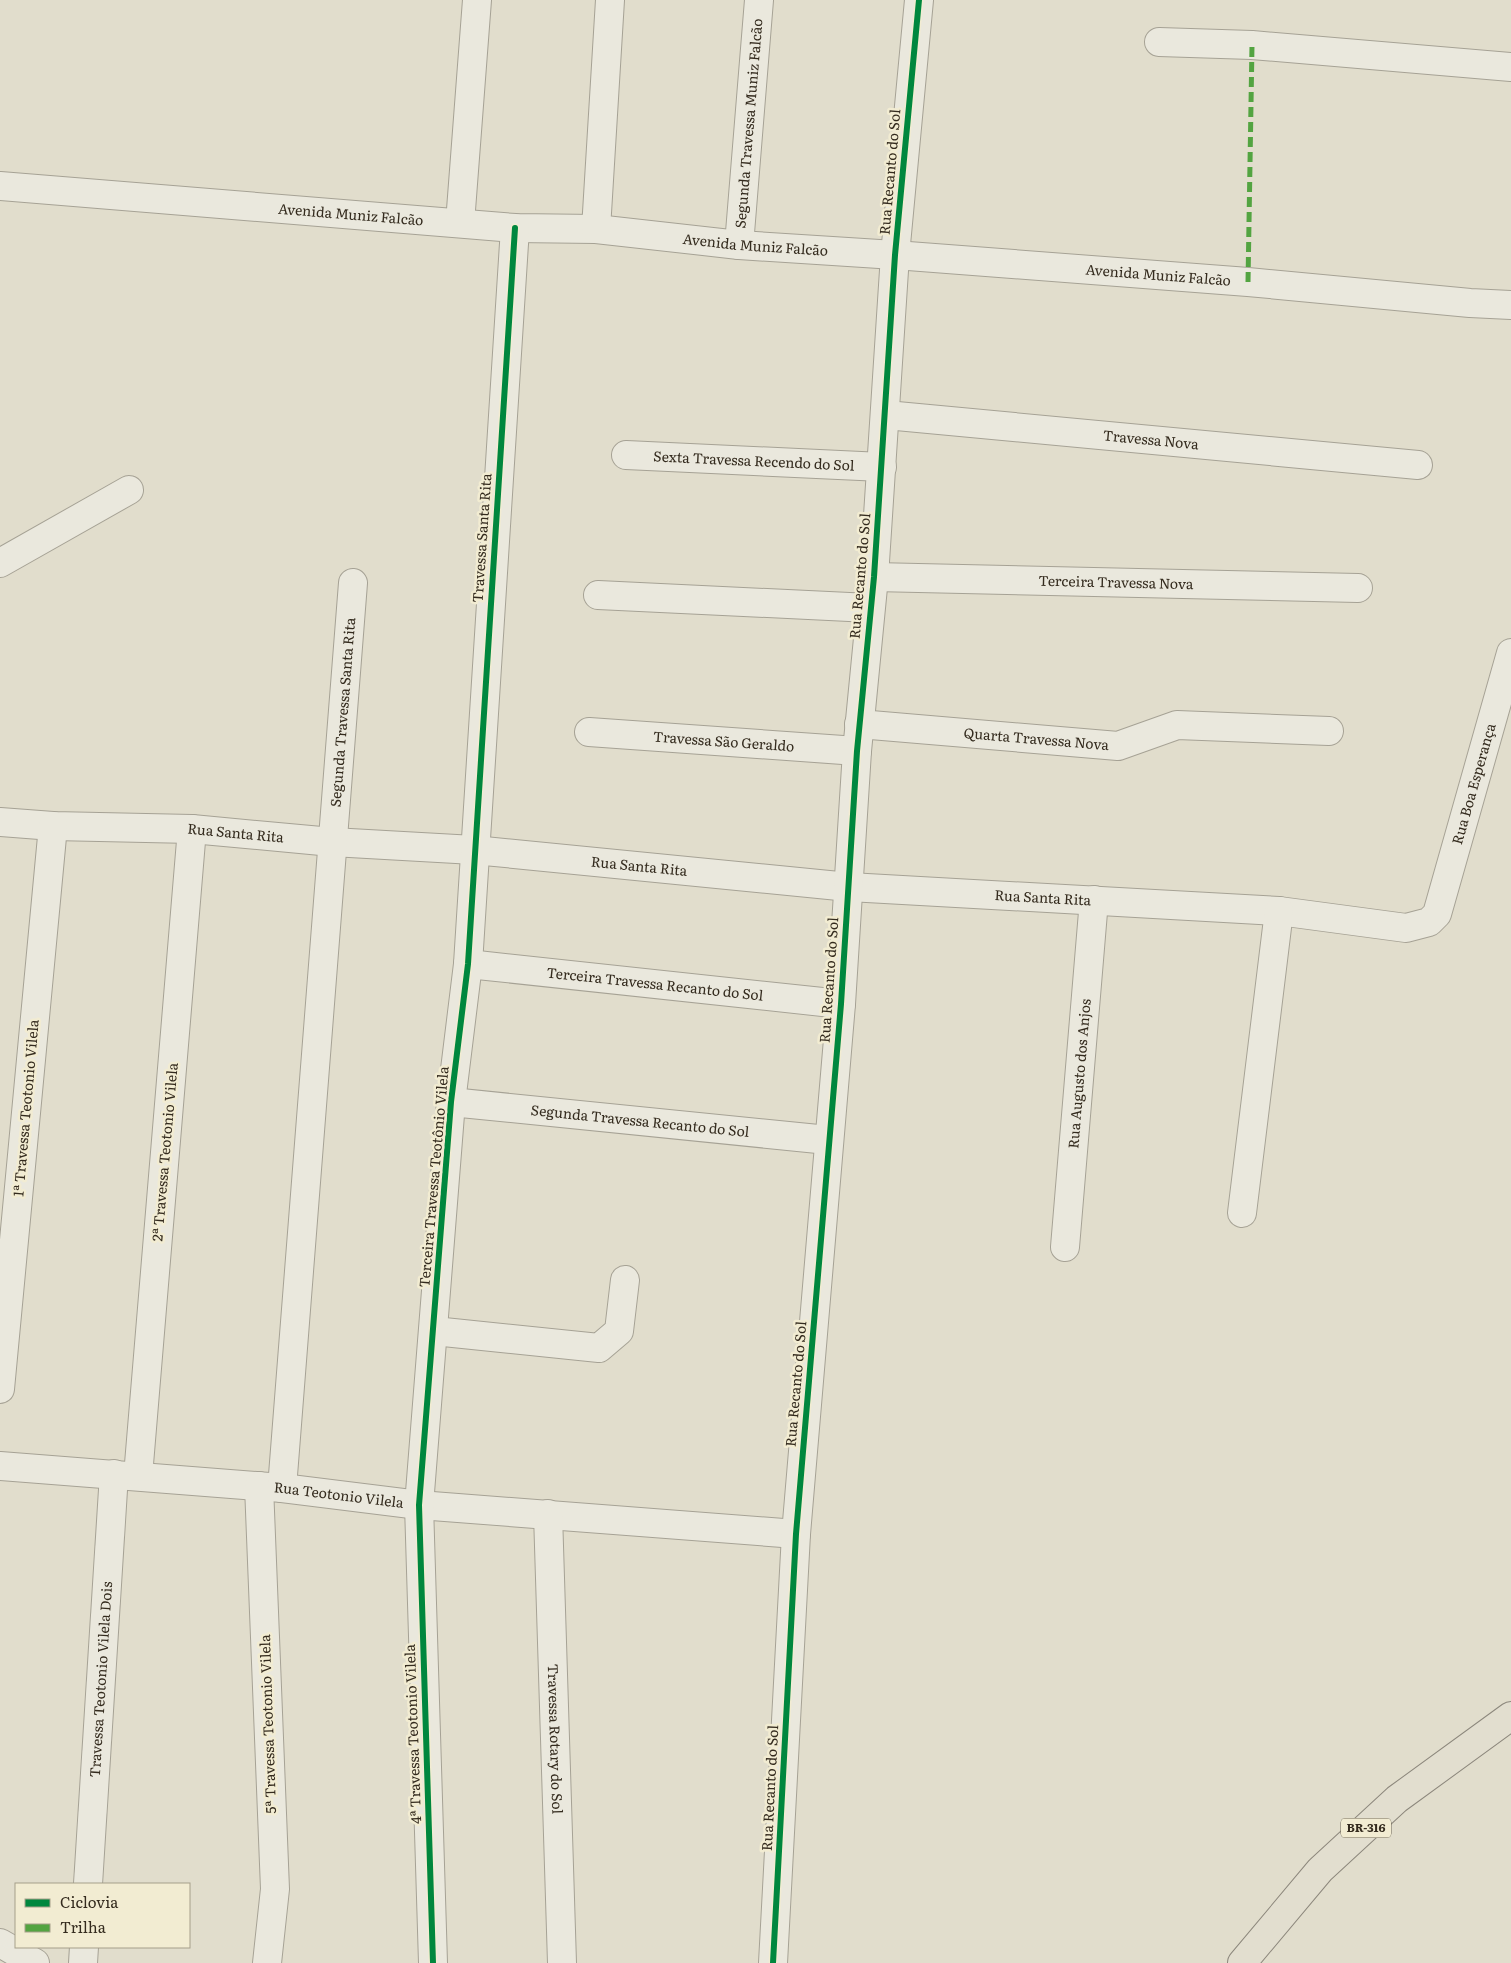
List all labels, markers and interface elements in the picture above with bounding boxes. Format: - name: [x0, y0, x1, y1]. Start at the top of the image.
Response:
- street label: Segunda Travessa Muniz Falcão: [729, 17, 766, 229]
- street label: Rua Recanto do Sol: [874, 108, 904, 236]
- street label: Avenida Muniz Falcão: [278, 198, 424, 230]
- street label: Avenida Muniz Falcão: [682, 228, 829, 260]
- street label: Avenida Muniz Falcão: [1085, 259, 1232, 290]
- street label: Travessa Nova: [1102, 424, 1200, 453]
- street label: Sexta Travessa Recendo do Sol: [653, 445, 855, 475]
- street label: Travessa Santa Rita: [467, 472, 496, 603]
- street label: Rua Recanto do Sol: [844, 512, 874, 640]
- street label: Terceira Travessa Nova: [1038, 570, 1194, 593]
- street label: Segunda Travessa Santa Rita: [324, 616, 359, 808]
- street label: Rua Boa Esperança: [1446, 720, 1500, 847]
- street label: Quarta Travessa Nova: [963, 722, 1110, 754]
- street label: Travessa São Geraldo: [652, 726, 795, 756]
- street label: Rua Santa Rita: [187, 818, 285, 847]
- street label: Rua Santa Rita: [590, 851, 689, 880]
- street label: Rua Santa Rita: [994, 884, 1092, 910]
- street label: Rua Recanto do Sol: [814, 916, 842, 1044]
- street label: Terceira Travessa Recanto do Sol: [546, 961, 765, 1005]
- street label: Rua Augusto dos Anjos: [1062, 998, 1095, 1149]
- street label: 1ª Travessa Teotonio Vilela: [7, 1018, 43, 1197]
- street label: 2ª Travessa Teotonio Vilela: [146, 1061, 182, 1242]
- street label: Terceira Travessa Teotônio Vilela: [413, 1065, 453, 1288]
- street label: Segunda Travessa Recanto do Sol: [530, 1099, 751, 1141]
- street label: Rua Recanto do Sol: [780, 1320, 810, 1448]
- street label: Rua Teotonio Vilela: [273, 1476, 405, 1512]
- street label: Travessa Teotonio Vilela Dois: [84, 1581, 116, 1778]
- street label: 5ª Travessa Teotonio Vilela: [254, 1634, 280, 1814]
- street label: 4ª Travessa Teotonio Vilela: [399, 1643, 425, 1824]
- street label: Travessa Rotary do Sol: [544, 1663, 568, 1815]
- street label: Rua Recanto do Sol: [756, 1724, 782, 1851]
- road number: BR-316: [1341, 1819, 1391, 1838]
- legend: [15, 1883, 190, 1948]
- text: Ciclovia: [60, 1890, 119, 1913]
- text: Trilha: [60, 1915, 107, 1938]

